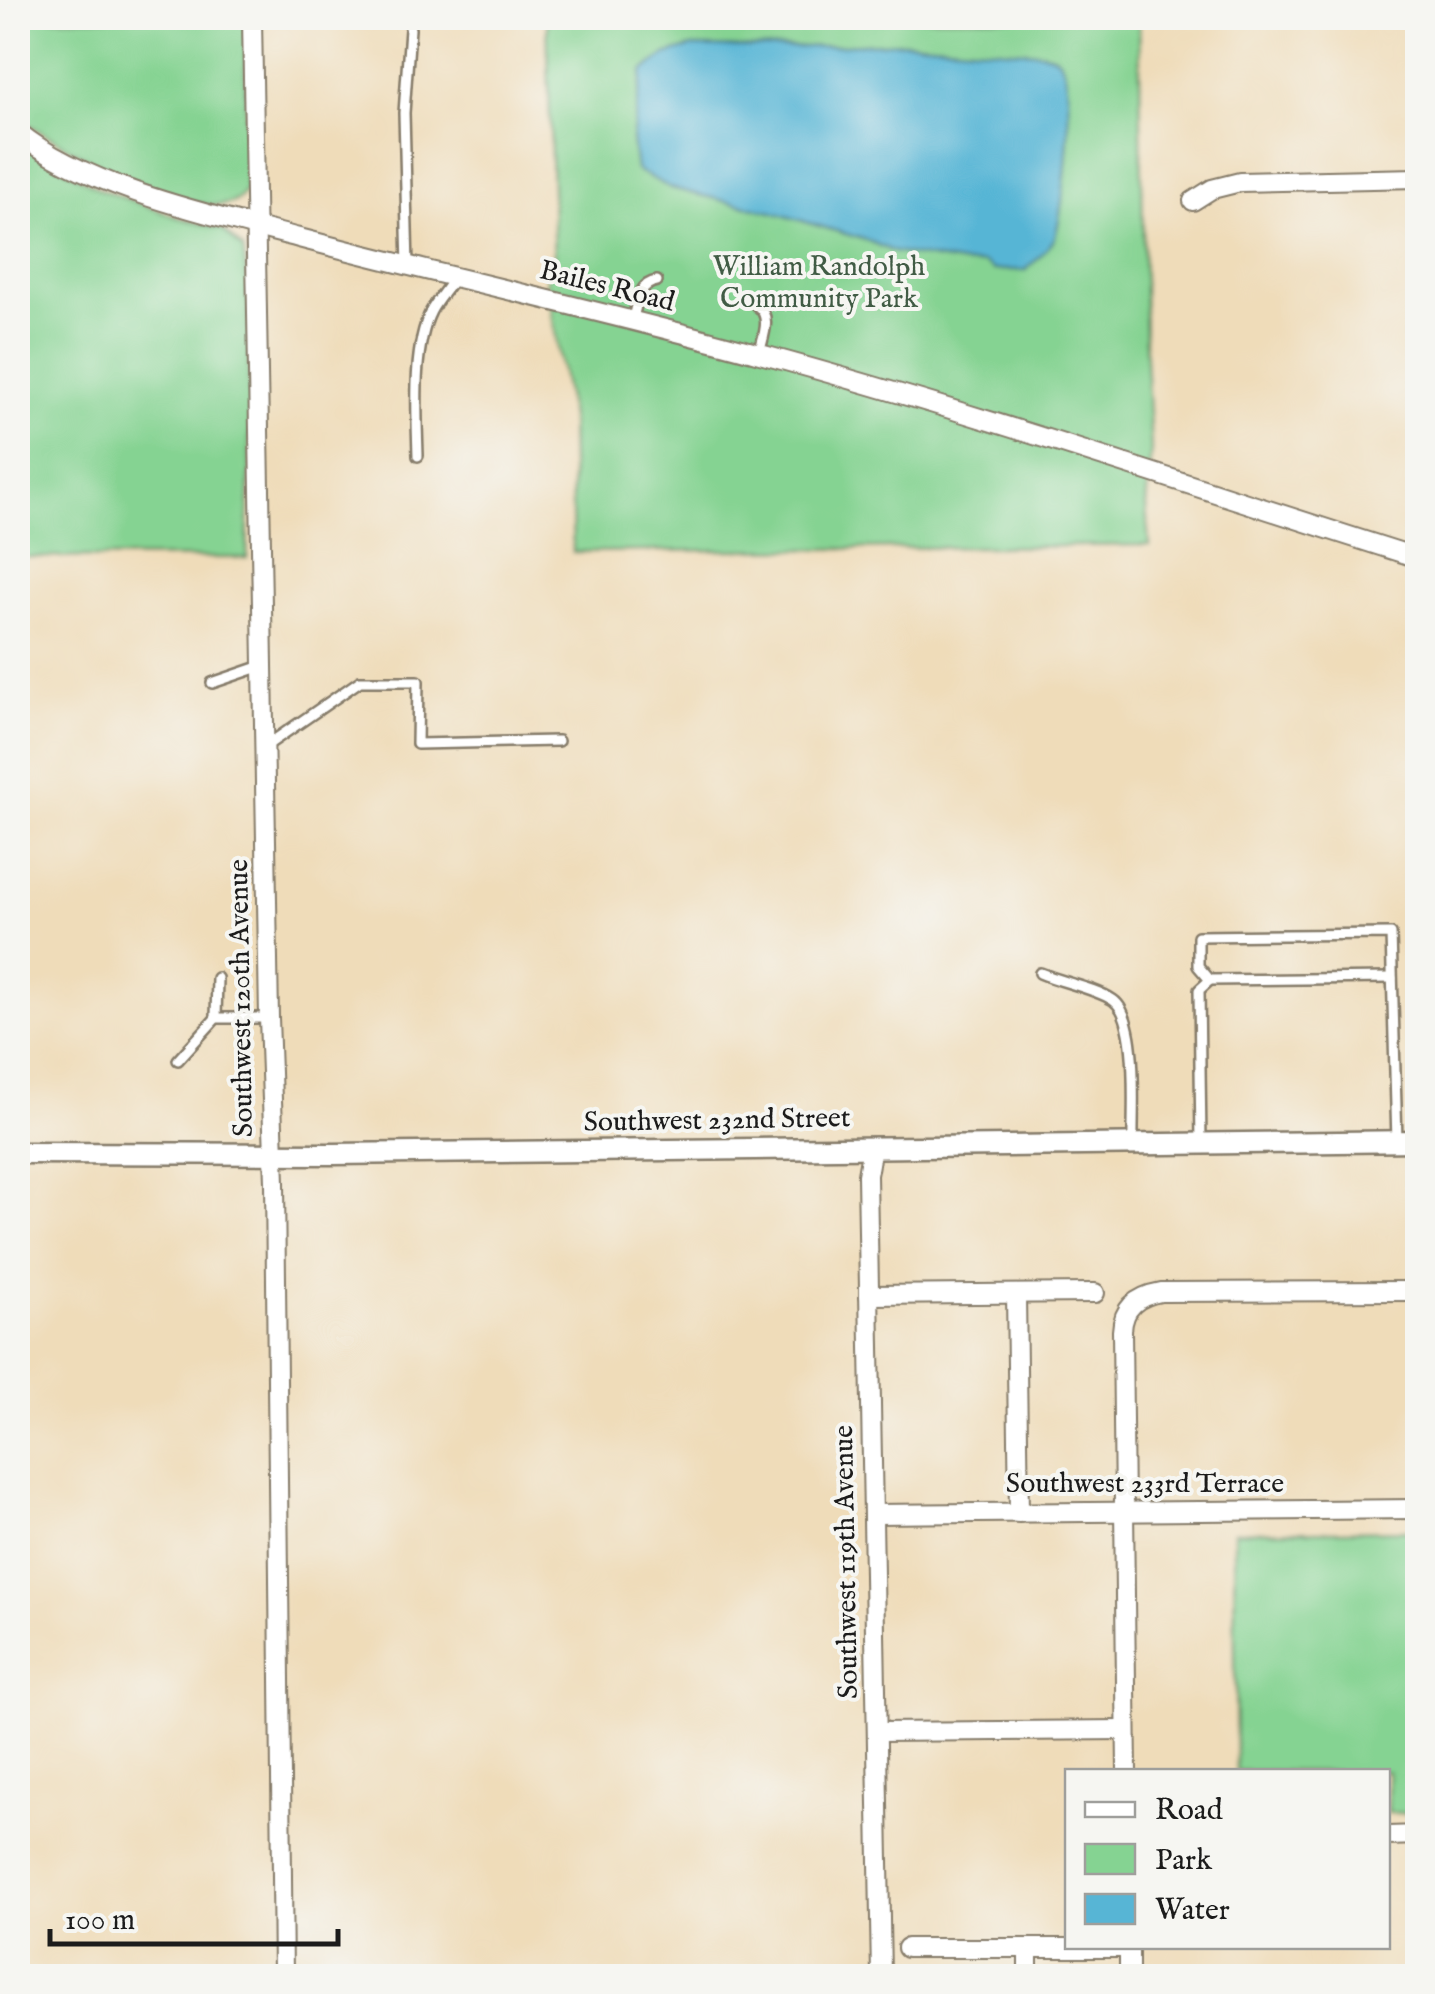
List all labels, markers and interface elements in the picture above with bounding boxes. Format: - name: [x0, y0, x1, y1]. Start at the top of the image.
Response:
- park label: William Randolph Community Park: [713, 250, 925, 317]
- street label: Bailes Road: [536, 253, 678, 321]
- street label: Southwest 120th Avenue: [222, 858, 262, 1137]
- street label: Southwest 232nd Street: [583, 1101, 851, 1141]
- street label: Southwest 119th Avenue: [827, 1425, 867, 1699]
- street label: Southwest 233rd Terrace: [1006, 1467, 1284, 1502]
- legend: [1065, 1769, 1390, 1949]
- text: Road: [1155, 1792, 1224, 1830]
- text: Park: [1155, 1842, 1213, 1880]
- scale bar: [50, 1884, 338, 1946]
- text: Water: [1155, 1892, 1230, 1930]
- text: 100 m: [65, 1902, 135, 1940]

